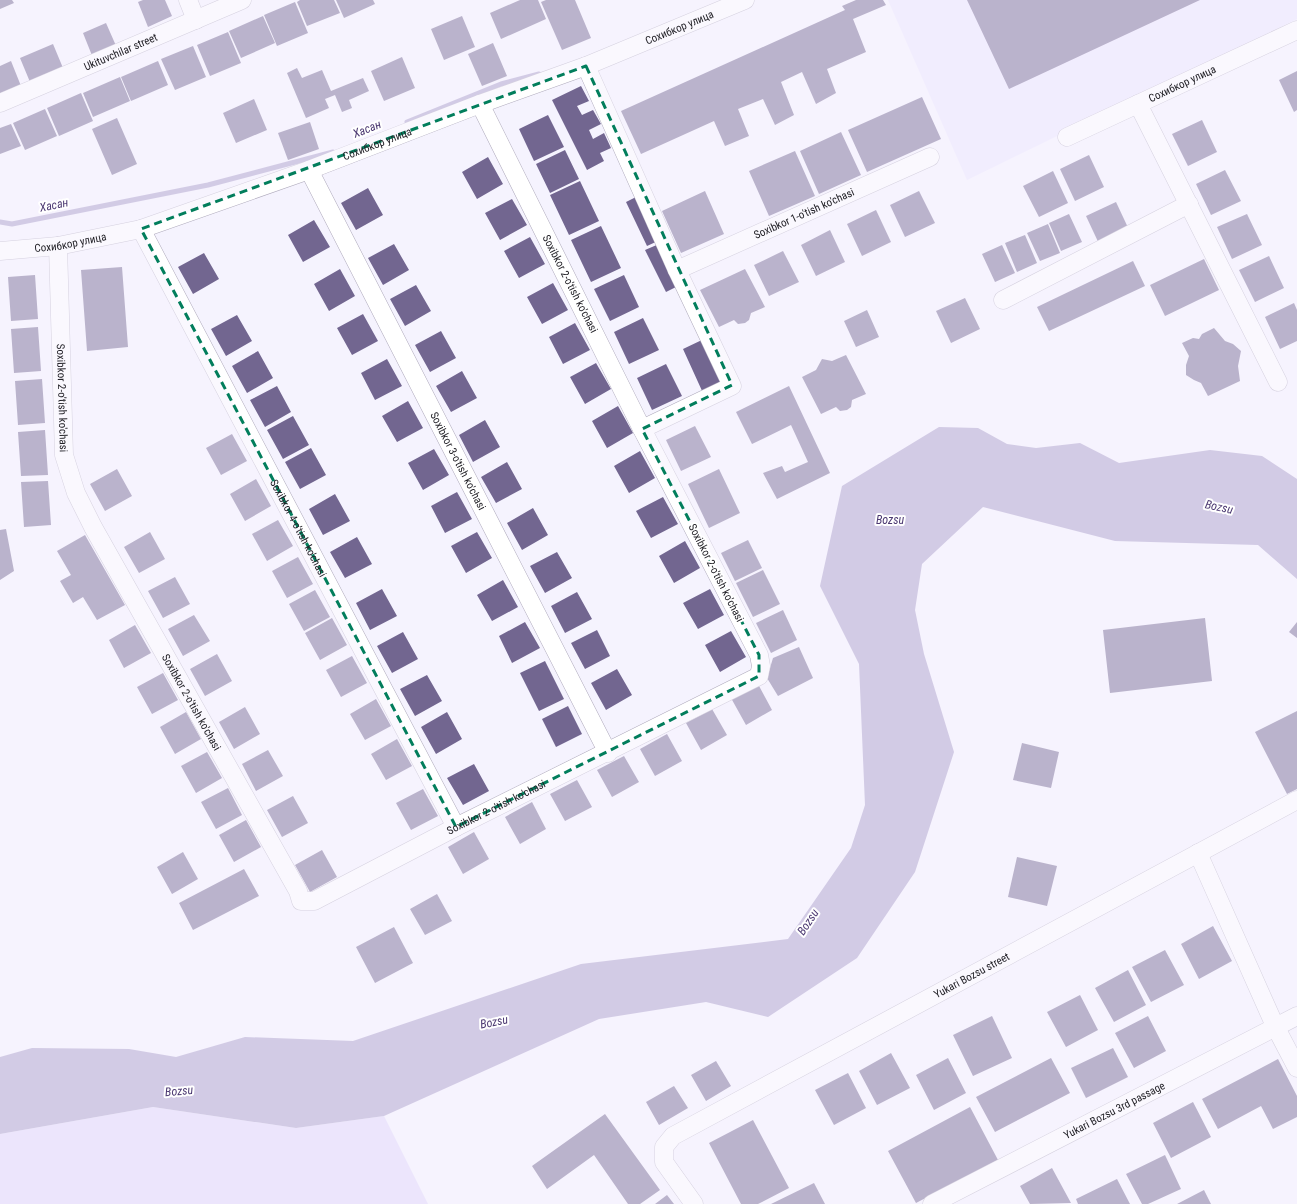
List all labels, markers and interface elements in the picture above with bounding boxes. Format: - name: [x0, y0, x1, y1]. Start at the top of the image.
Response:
- street label: Сохибкор улица: [643, 7, 715, 47]
- street label: Ukituvchilar street: [82, 30, 159, 73]
- street label: Сохибкор улица: [1146, 62, 1218, 105]
- water label: Хасан: [350, 117, 383, 141]
- street label: Сохибкор улица: [341, 125, 413, 163]
- street label: Soxibkor 1-o'tish ko'chasi: [752, 185, 856, 241]
- water label: Хасан: [38, 195, 70, 215]
- street label: Сохибкор улица: [34, 230, 107, 255]
- street label: Soxibkor 2-o'tish ko'chasi: [540, 233, 600, 335]
- street label: Soxibkor 2-o'tish ko'chasi: [54, 343, 70, 452]
- street label: Soxibkor 3-o'tish ko'chasi: [428, 410, 489, 512]
- street label: Soxibkor 4-o'tish ko'chasi: [267, 477, 330, 579]
- water label: Bozsu: [1204, 497, 1235, 517]
- water label: Bozsu: [876, 513, 904, 527]
- street label: Soxibkor 2-o'tish ko'chasi: [686, 522, 746, 624]
- street label: Soxibkor 2-o'tish ko'chasi: [159, 652, 224, 753]
- street label: Soxibkor 2-o'tish ko'chasi: [445, 777, 548, 837]
- water label: Bozsu: [794, 906, 822, 938]
- street label: Yukari Bozsu street: [932, 950, 1012, 1001]
- water label: Bozsu: [479, 1012, 510, 1032]
- street label: Yukari Bozsu 3rd passage: [1061, 1079, 1167, 1142]
- water label: Bozsu: [164, 1083, 194, 1099]

